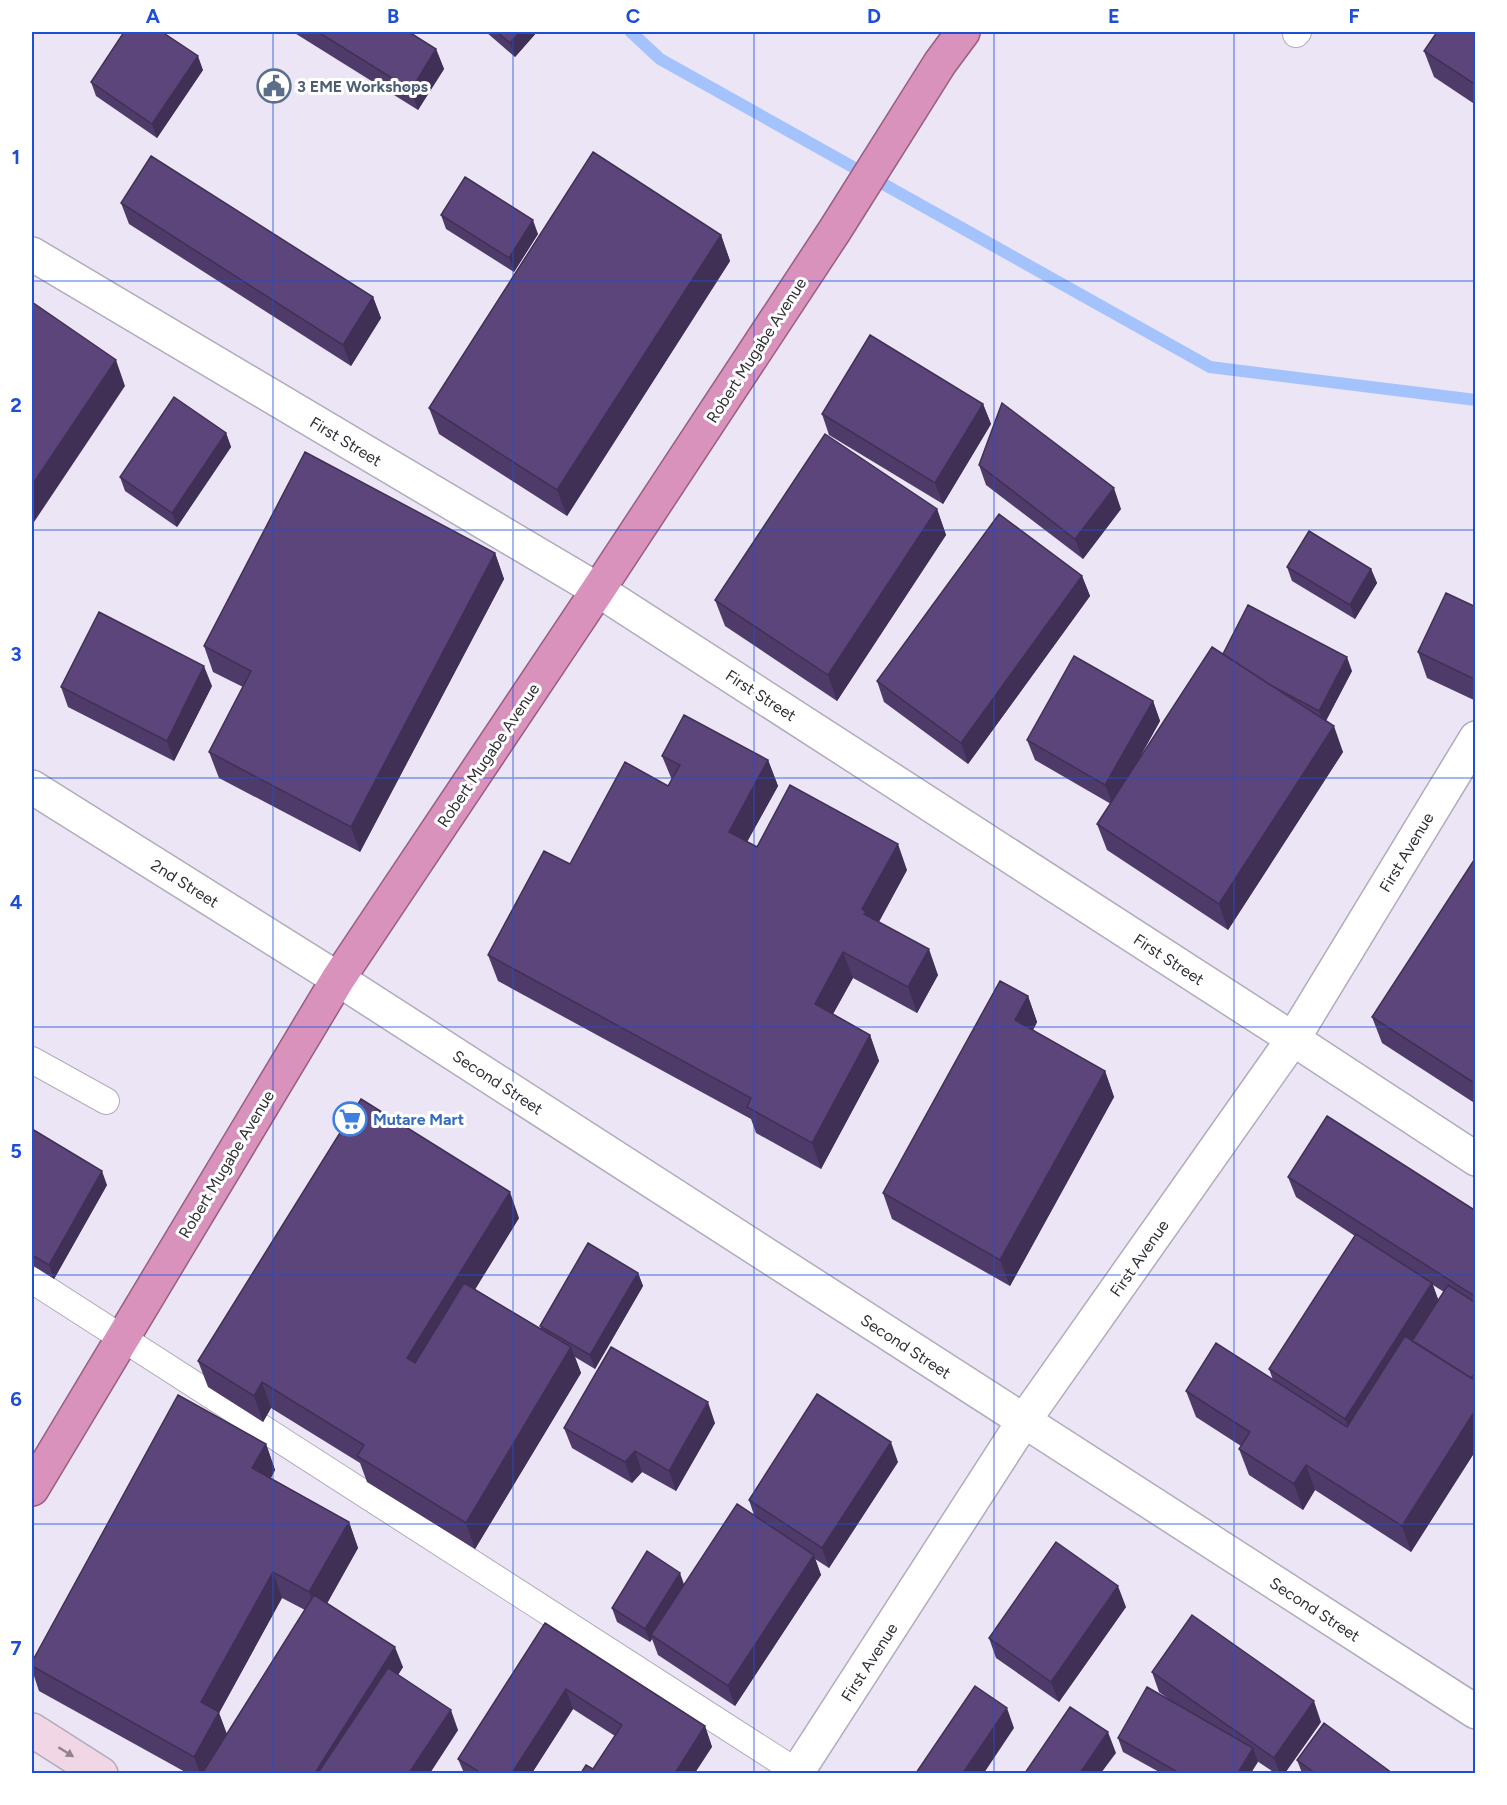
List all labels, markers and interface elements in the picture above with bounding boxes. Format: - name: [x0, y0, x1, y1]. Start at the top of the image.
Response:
- text: A: [146, 4, 161, 28]
- text: B: [387, 4, 399, 28]
- text: C: [626, 4, 640, 28]
- text: D: [867, 4, 881, 28]
- text: E: [1108, 4, 1120, 28]
- text: F: [1348, 4, 1360, 28]
- public building icon: 3 EME Workshops: [256, 68, 292, 104]
- place label: 3 EME Workshops: [297, 77, 429, 96]
- text: 1: [12, 145, 20, 169]
- street label: Robert Mugabe Avenue: [702, 274, 811, 426]
- text: 2: [10, 393, 22, 417]
- street label: First Street: [307, 413, 385, 470]
- text: 3: [10, 642, 22, 666]
- street label: First Street: [722, 666, 799, 725]
- street label: Robert Mugabe Avenue: [433, 680, 544, 831]
- street label: First Avenue: [1375, 809, 1438, 895]
- street label: 2nd Street: [147, 855, 222, 912]
- text: 4: [10, 890, 23, 914]
- street label: First Street: [1130, 930, 1207, 989]
- street label: Second Street: [449, 1046, 546, 1119]
- street label: Robert Mugabe Avenue: [175, 1087, 278, 1242]
- supermarket icon: Mutare Mart: [332, 1101, 368, 1137]
- place label: Mutare Mart: [373, 1110, 464, 1129]
- text: 5: [10, 1139, 22, 1163]
- street label: First Avenue: [1106, 1216, 1173, 1300]
- street label: Second Street: [857, 1310, 954, 1383]
- text: 6: [10, 1387, 22, 1411]
- street label: Second Street: [1266, 1573, 1363, 1646]
- street label: First Avenue: [837, 1619, 902, 1705]
- text: 7: [10, 1636, 22, 1660]
- one-way arrow: [58, 1746, 74, 1757]

